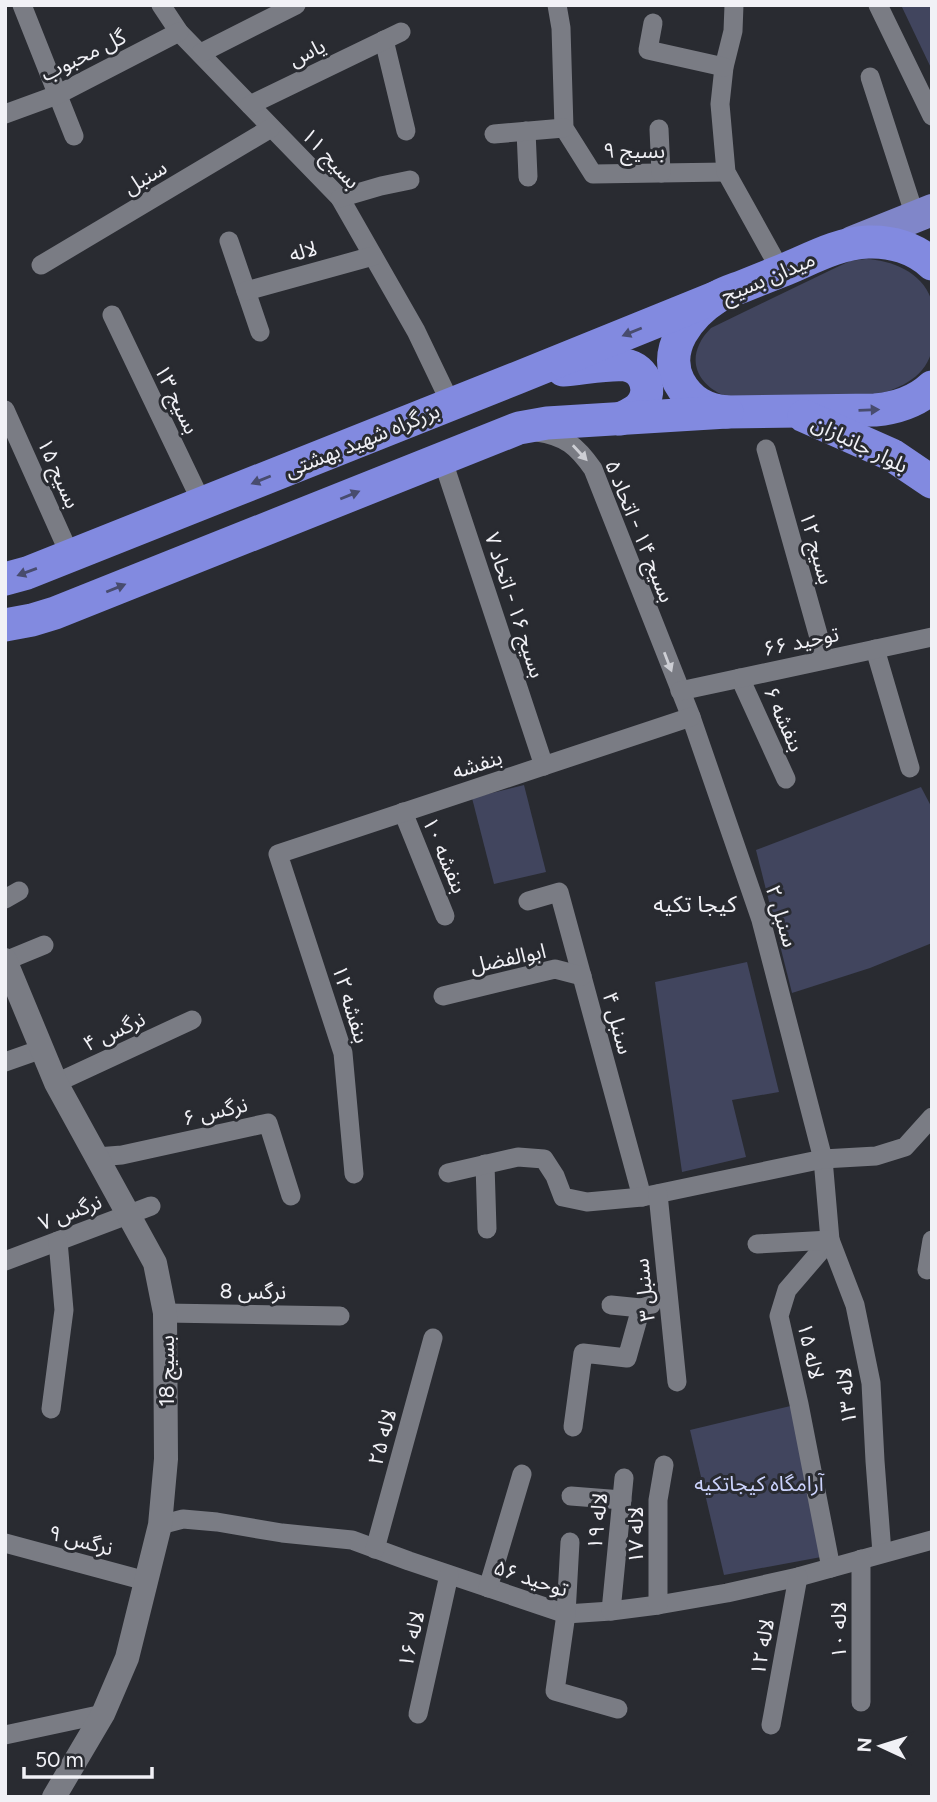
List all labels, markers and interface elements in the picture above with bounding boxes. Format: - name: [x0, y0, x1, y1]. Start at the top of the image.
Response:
- street label: گل محبوب: [36, 24, 130, 86]
- street label: یاس: [285, 32, 329, 72]
- street label: بسیج ۱۱: [294, 122, 365, 196]
- street label: بسیج ۹: [603, 138, 665, 166]
- street label: سنبل: [119, 154, 171, 200]
- street label: لاله: [286, 235, 320, 267]
- street label: میدان بسیج: [717, 246, 820, 311]
- one-way arrow: [621, 326, 642, 337]
- street label: بسیج ۱۳: [147, 360, 204, 439]
- street label: بزرگراه شهید بهشتی: [281, 398, 443, 482]
- one-way arrow: [858, 405, 880, 416]
- street label: بلوار جانبازان: [808, 410, 912, 478]
- street label: بسیج ۱۵: [30, 434, 86, 513]
- one-way arrow: [572, 444, 588, 461]
- street label: بسیج ۱۴ - اتحاد ۵: [597, 456, 680, 607]
- one-way arrow: [250, 474, 271, 485]
- one-way arrow: [340, 489, 361, 500]
- street label: بسیج ۱۲: [792, 509, 839, 588]
- street label: بسیج ۱۶ - اتحاد ۷: [477, 529, 550, 682]
- one-way arrow: [16, 567, 37, 578]
- one-way arrow: [106, 583, 127, 594]
- street label: توحید ۶۶: [761, 621, 841, 661]
- one-way arrow: [663, 651, 674, 672]
- street label: بنفشه ۶: [759, 683, 809, 755]
- street label: بنفشه: [449, 744, 505, 784]
- street label: بنفشه ۱۰: [418, 813, 472, 897]
- street label: سنبل ۲: [761, 882, 803, 950]
- district label: کیجا تکیه: [653, 890, 737, 918]
- street label: ابوالفضل: [468, 938, 548, 978]
- street label: بنفشه ۱۲: [327, 962, 375, 1046]
- street label: سنبل ۴: [598, 989, 638, 1057]
- street label: نرگس ۴: [79, 1006, 149, 1056]
- street label: نرگس ۶: [180, 1091, 250, 1131]
- street label: نرگس ۷: [35, 1189, 105, 1235]
- street label: سنبل ۳: [628, 1257, 660, 1323]
- street label: نرگس 8: [220, 1278, 286, 1304]
- street label: لاله ۱۵: [792, 1320, 830, 1382]
- street label: بسیج 18: [154, 1335, 182, 1407]
- street label: لاله ۱۳: [831, 1366, 861, 1426]
- street label: لاله ۲۵: [363, 1406, 401, 1468]
- park label: آرامگاه کیجاتکیه: [694, 1471, 825, 1496]
- street label: لاله ۱۹: [582, 1491, 612, 1551]
- street label: لاله ۱۷: [623, 1506, 648, 1564]
- street label: نرگس ۹: [46, 1519, 116, 1561]
- street label: توحید ۵۶: [491, 1554, 571, 1602]
- street label: لاله ۱۰: [826, 1601, 851, 1659]
- street label: لاله ۱۶: [392, 1608, 430, 1670]
- street label: لاله ۱۲: [745, 1617, 779, 1677]
- north arrow: [846, 1711, 916, 1781]
- scale bar: [24, 1736, 152, 1780]
- text: N: [853, 1737, 877, 1753]
- text: 50 m: [35, 1747, 84, 1772]

